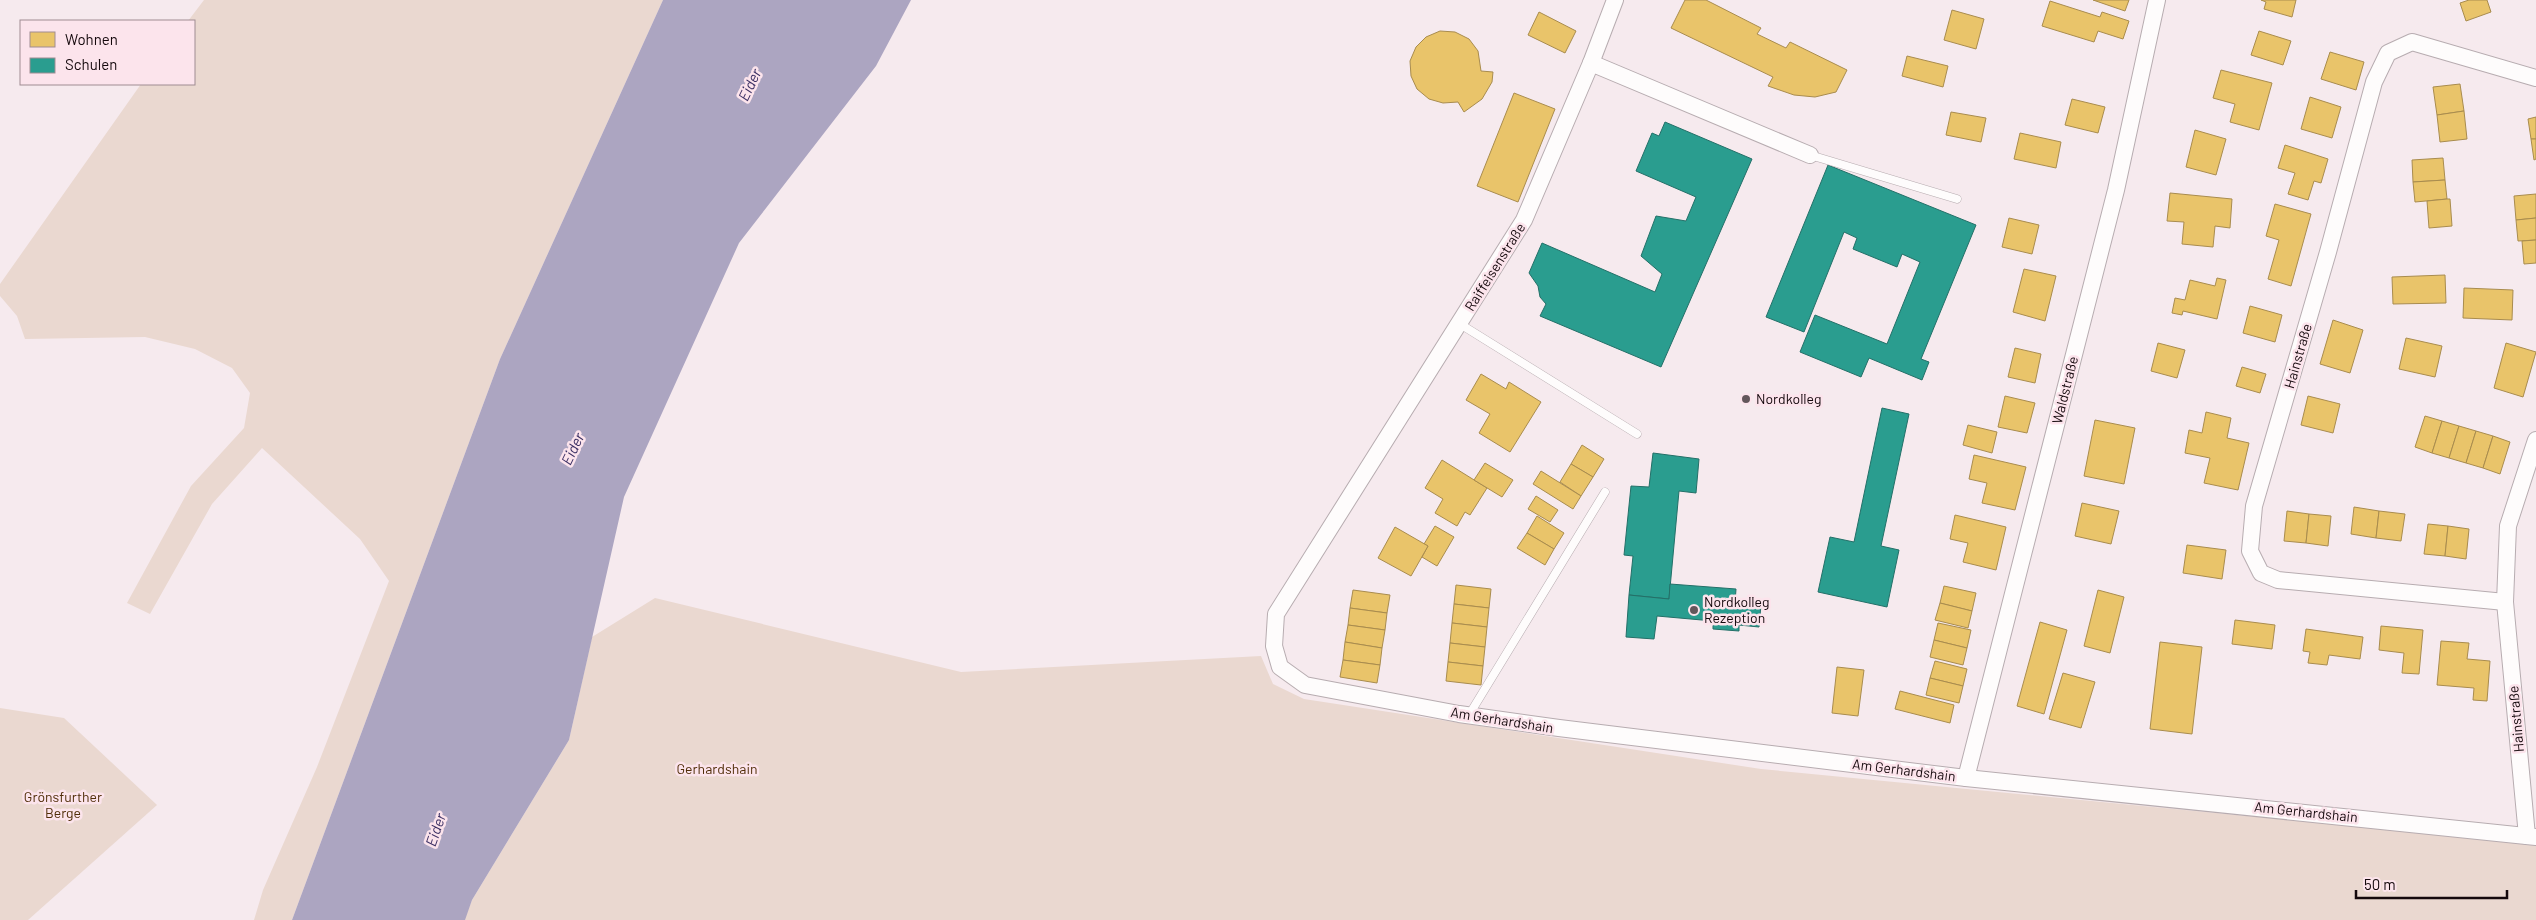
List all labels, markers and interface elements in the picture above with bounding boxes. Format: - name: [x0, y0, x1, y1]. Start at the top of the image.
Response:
- legend: [20, 20, 195, 85]
- text: Wohnen: [65, 30, 118, 48]
- text: Schulen: [65, 55, 117, 73]
- water label: Eider: [734, 65, 765, 104]
- street label: Raiffeisenstraße: [1461, 220, 1528, 314]
- street label: Hainstraße: [2280, 321, 2315, 390]
- street label: Waldstraße: [2048, 354, 2081, 425]
- place label: Nordkolleg: [1756, 390, 1822, 407]
- marker: Nordkolleg: [1740, 393, 1752, 405]
- water label: Eider: [557, 429, 588, 468]
- place label: Nordkolleg Rezeption: [1704, 593, 1770, 626]
- marker: Nordkolleg Rezeption: [1688, 604, 1700, 616]
- street label: Hainstraße: [2504, 685, 2527, 753]
- street label: Am Gerhardshain: [1449, 703, 1555, 736]
- street label: Am Gerhardshain: [1851, 755, 1957, 784]
- park label: Gerhardshain: [676, 760, 758, 777]
- park label: Grönsfurther Berge: [24, 788, 102, 821]
- street label: Am Gerhardshain: [2253, 798, 2359, 825]
- water label: Eider: [421, 810, 449, 848]
- scale bar: [2356, 868, 2507, 900]
- text: 50 m: [2364, 875, 2396, 893]

